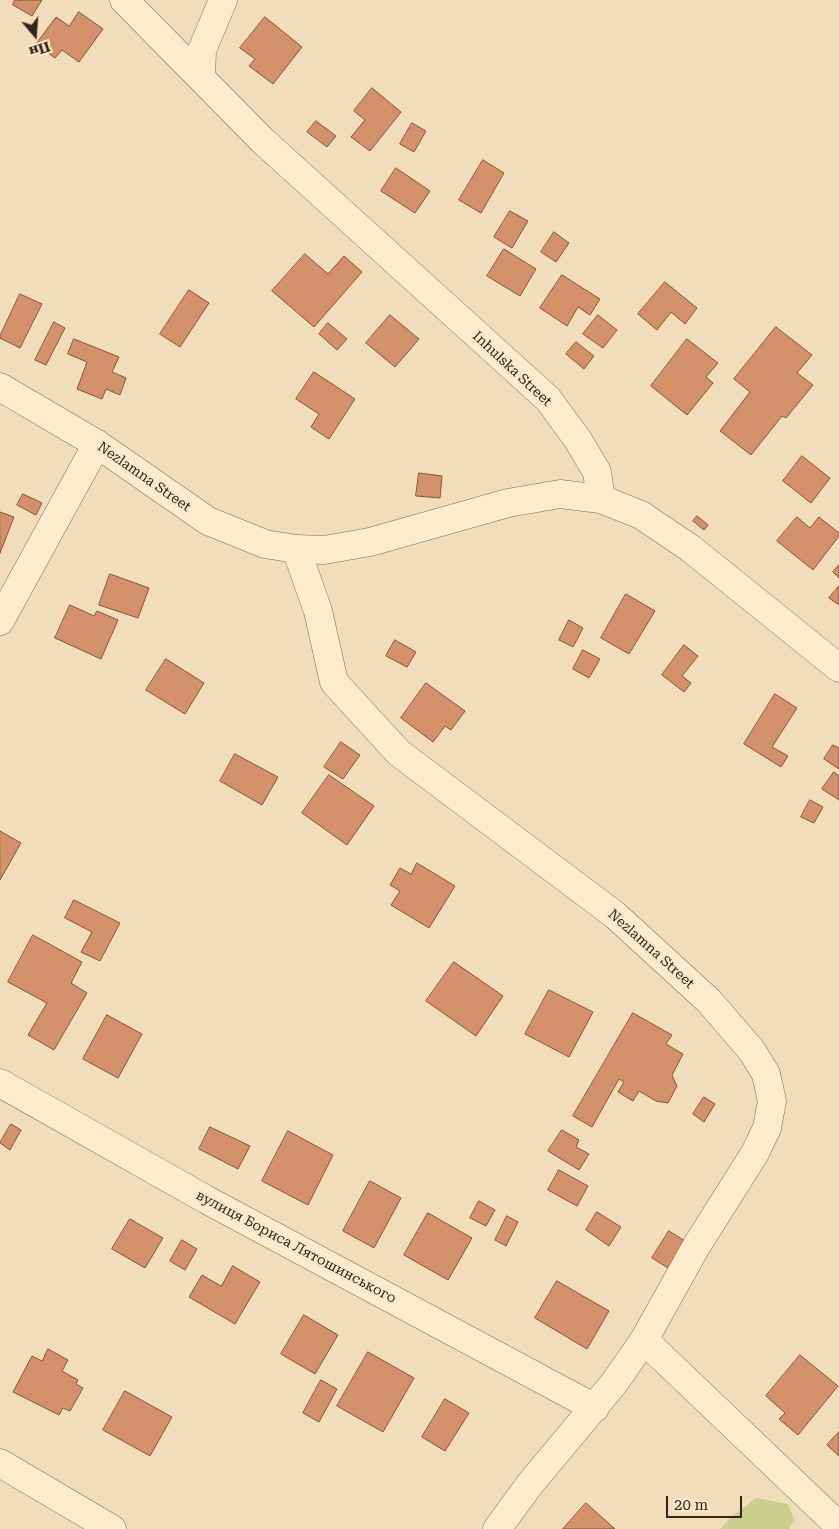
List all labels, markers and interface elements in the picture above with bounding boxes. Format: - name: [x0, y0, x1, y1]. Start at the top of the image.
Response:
- north arrow: [10, 10, 60, 60]
- text: Пн: [27, 38, 52, 60]
- street label: Inhulska Street: [469, 328, 555, 410]
- street label: Nezlamna Street: [94, 439, 194, 515]
- street label: Nezlamna Street: [604, 906, 698, 992]
- street label: вулиця Бориса Лятошинського: [193, 1187, 399, 1307]
- scale bar: [669, 1486, 745, 1518]
- text: 20 m: [674, 1496, 708, 1514]

